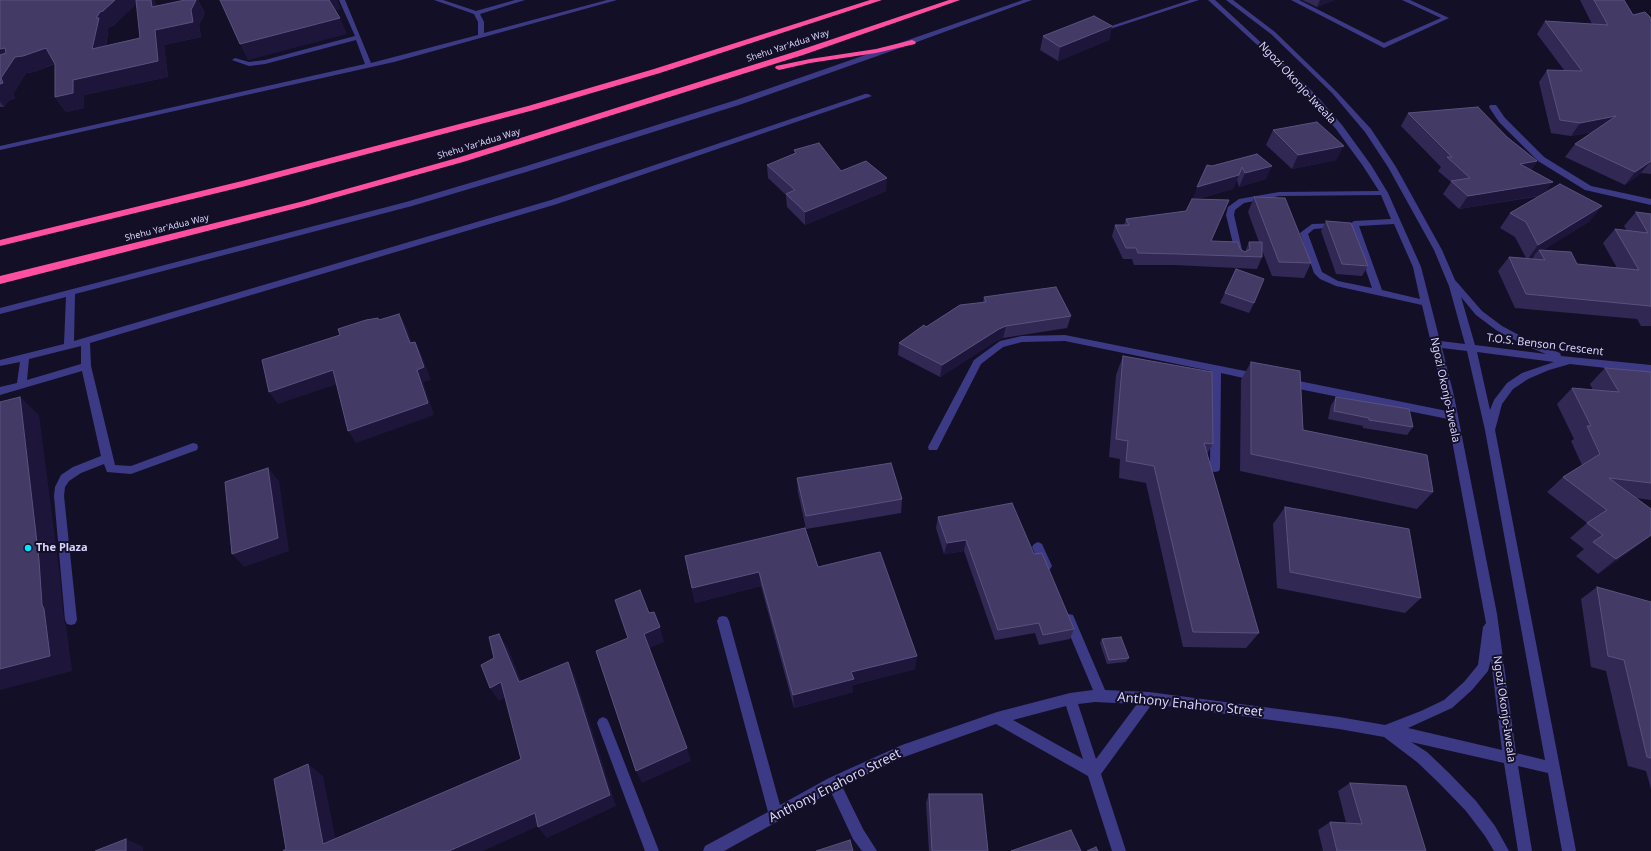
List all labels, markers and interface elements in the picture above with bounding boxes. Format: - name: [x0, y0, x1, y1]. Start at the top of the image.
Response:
- street label: Shehu Yar'Adua Way: [745, 28, 831, 64]
- street label: Ngozi Okonjo-Iweala: [1256, 39, 1338, 127]
- street label: Shehu Yar'Adua Way: [436, 126, 522, 162]
- street label: Shehu Yar'Adua Way: [124, 212, 210, 244]
- street label: T.O.S. Benson Crescent: [1486, 331, 1604, 359]
- street label: Ngozi Okonjo-Iweala: [1427, 336, 1463, 444]
- place label: The Plaza: [36, 541, 88, 555]
- marker: The Plaza: [23, 543, 33, 553]
- street label: Ngozi Okonjo-Iweala: [1490, 655, 1518, 763]
- street label: Anthony Enahoro Street: [1117, 690, 1263, 720]
- street label: Anthony Enahoro Street: [766, 746, 904, 826]

